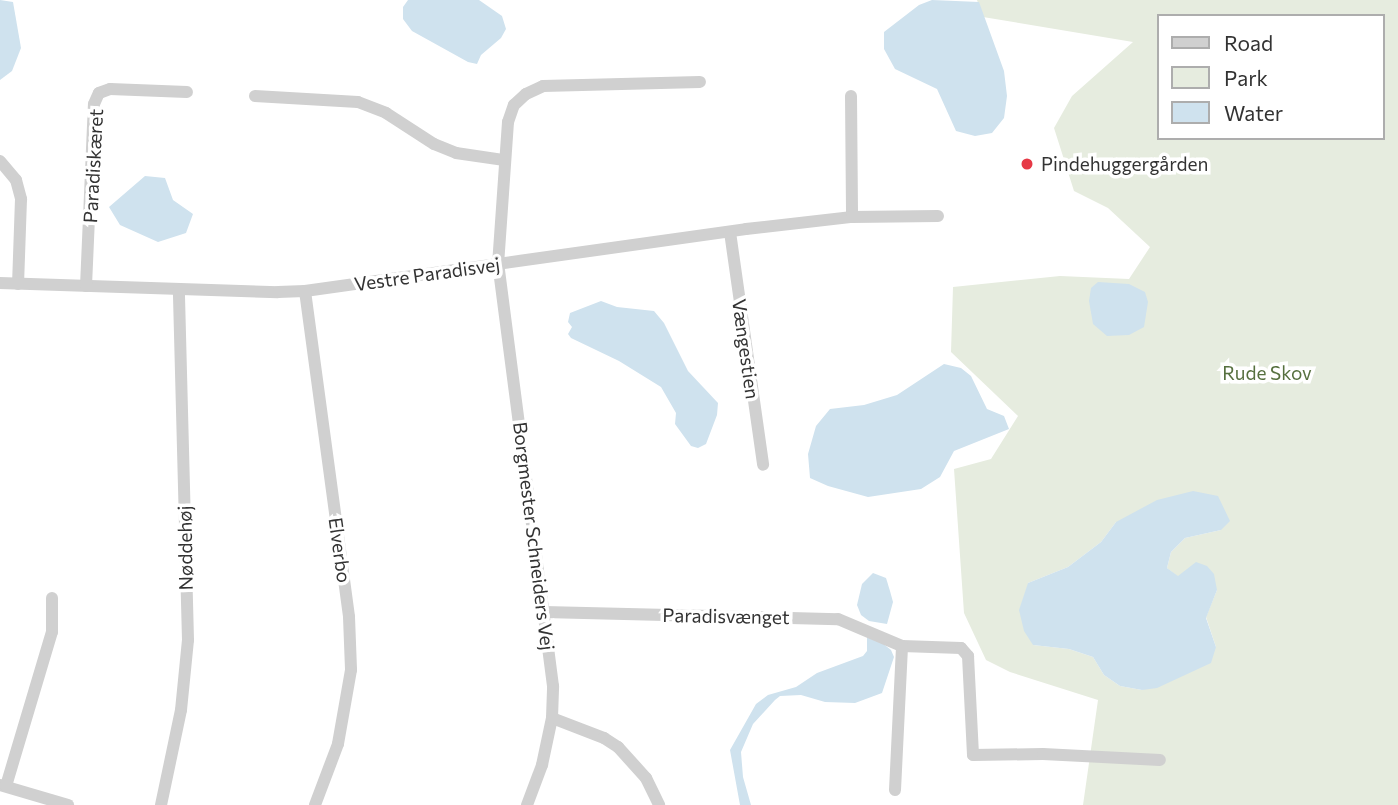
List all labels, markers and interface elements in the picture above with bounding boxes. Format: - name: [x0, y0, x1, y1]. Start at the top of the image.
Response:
- legend: [1156, 14, 1384, 140]
- text: Road: [1224, 30, 1273, 55]
- text: Park: [1224, 65, 1268, 90]
- text: Water: [1224, 100, 1283, 125]
- street label: Paradiskæret: [79, 108, 107, 224]
- place label: Pindehuggergården: [1041, 153, 1208, 175]
- marker: Pindehuggergården: [1019, 156, 1035, 172]
- street label: Vestre Paradisvej: [353, 252, 501, 296]
- street label: Vængestien: [728, 298, 764, 400]
- park label: Rude Skov: [1222, 362, 1312, 384]
- street label: Borgmester Schneiders Vej: [509, 420, 559, 652]
- street label: Nøddehøj: [173, 505, 197, 591]
- street label: Elverbo: [324, 516, 356, 584]
- street label: Paradisvænget: [662, 603, 790, 629]

